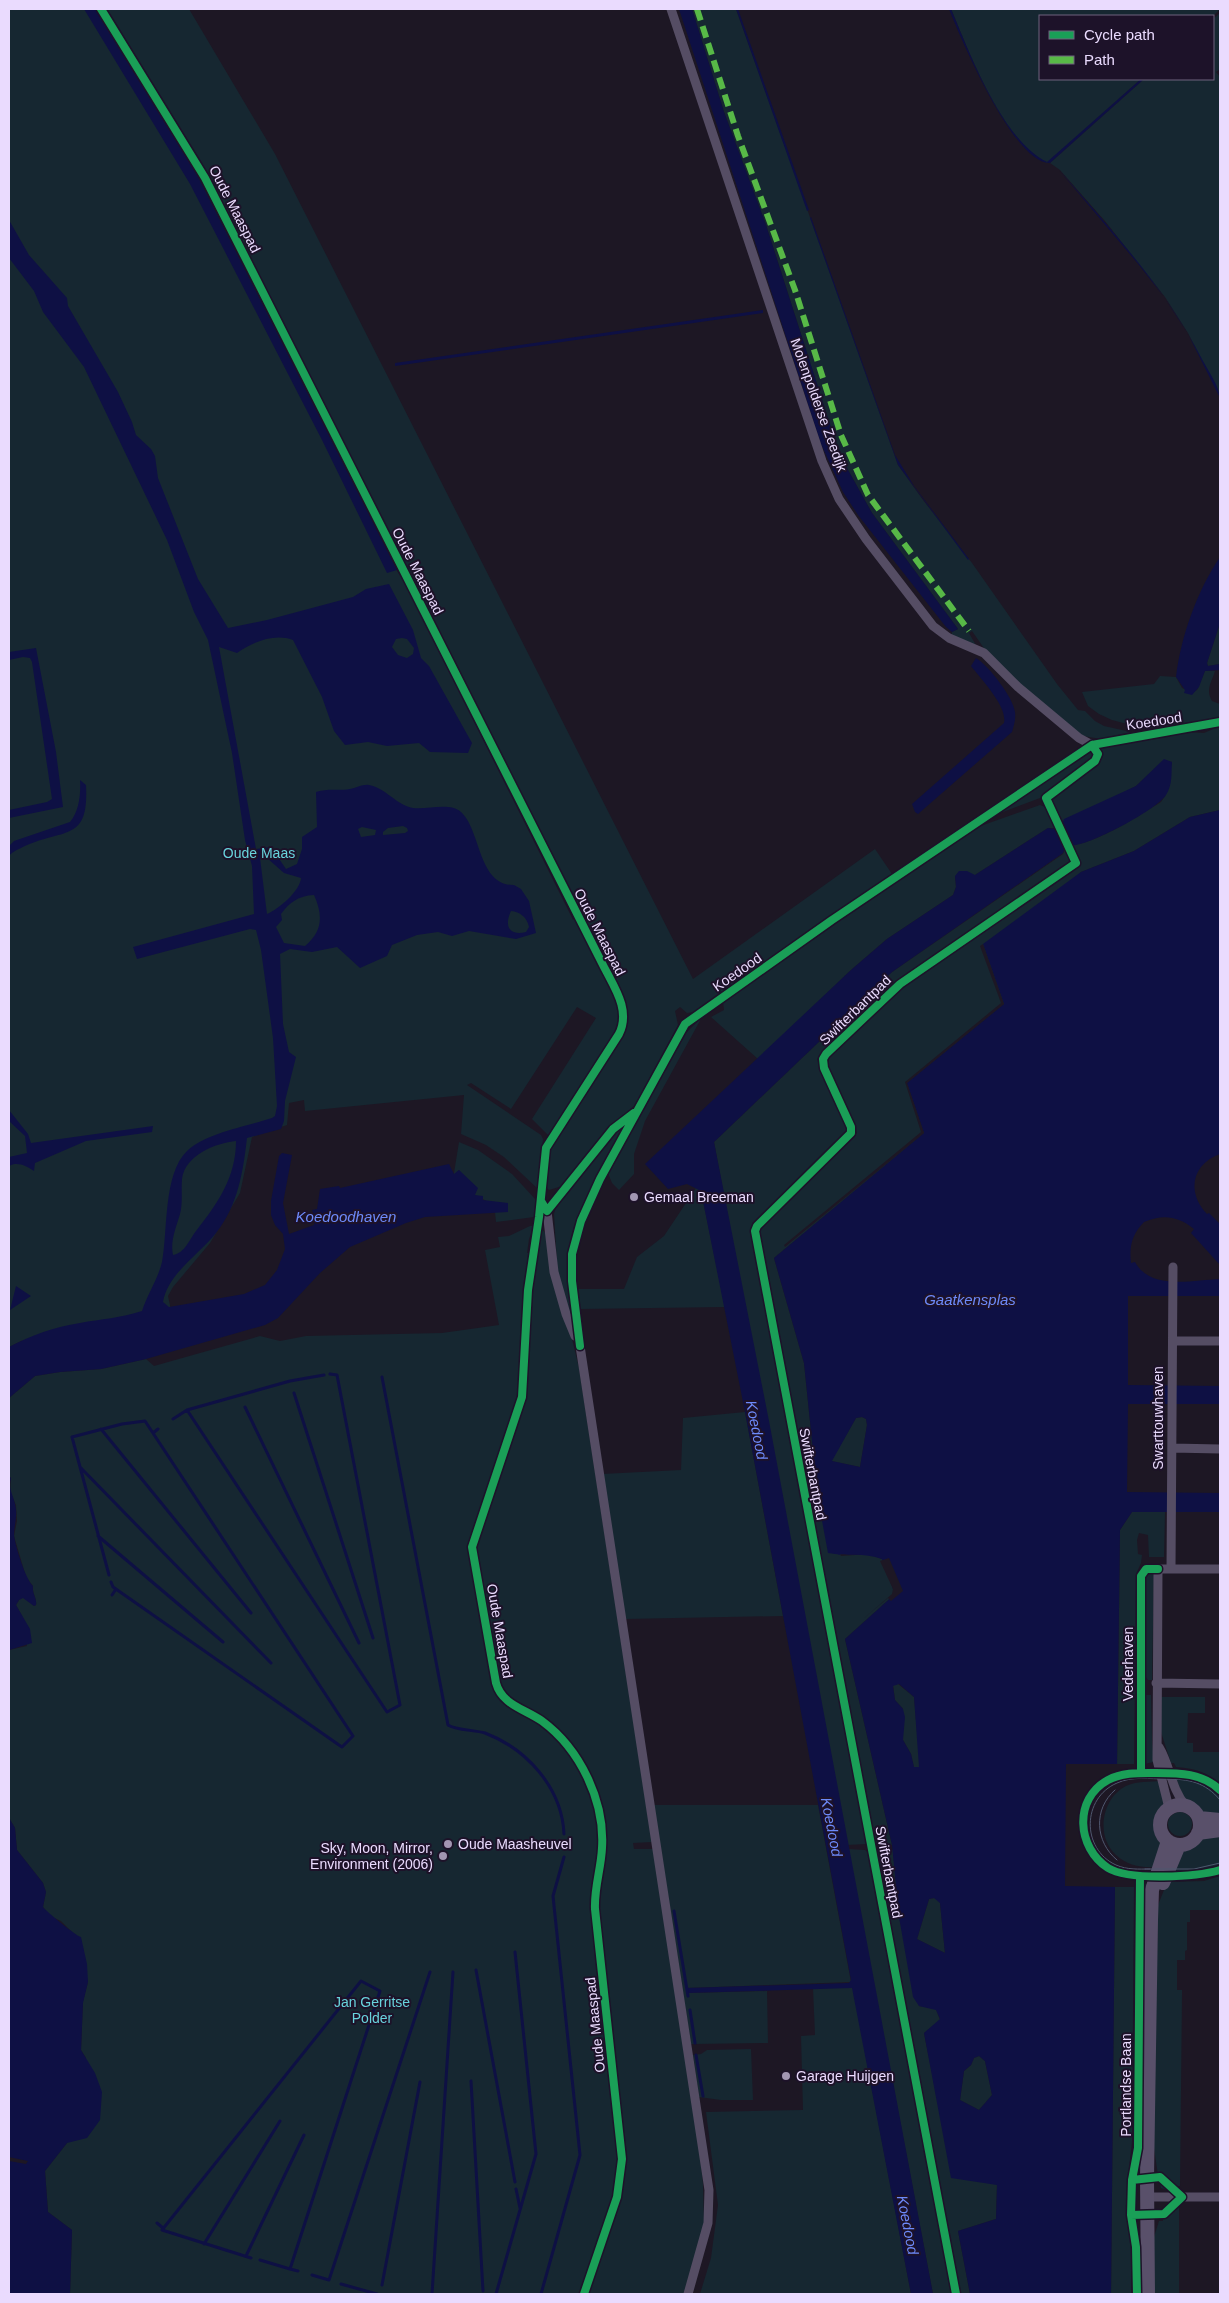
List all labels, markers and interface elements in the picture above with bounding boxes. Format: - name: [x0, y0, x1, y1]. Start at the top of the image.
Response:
- legend: [1039, 15, 1214, 80]
- text: Cycle path: [1084, 26, 1155, 43]
- text: Path: [1084, 51, 1115, 68]
- street label: Oude Maaspad: [206, 163, 264, 255]
- street label: Molenpolderse Zeedijk: [787, 336, 851, 475]
- street label: Oude Maaspad: [389, 525, 447, 617]
- street label: Koedood: [1125, 709, 1183, 733]
- park label: Oude Maas: [223, 845, 295, 861]
- street label: Oude Maaspad: [571, 886, 629, 978]
- street label: Koedood: [709, 949, 765, 995]
- street label: Swifterbantpad: [816, 972, 894, 1048]
- place label: Gemaal Breeman: [644, 1189, 754, 1205]
- marker: Gemaal Breeman: [628, 1191, 640, 1203]
- water label: Koedoodhaven: [296, 1208, 396, 1225]
- water label: Gaatkensplas: [924, 1291, 1016, 1308]
- street label: Swarttouwhaven: [1150, 1366, 1166, 1470]
- water label: Koedood: [743, 1399, 771, 1462]
- street label: Swifterbantpad: [796, 1427, 830, 1521]
- street label: Oude Maaspad: [484, 1582, 516, 1680]
- street label: Vederhaven: [1120, 1627, 1136, 1701]
- water label: Koedood: [818, 1796, 846, 1859]
- street label: Swifterbantpad: [872, 1825, 906, 1919]
- place label: Oude Maasheuvel: [458, 1836, 572, 1852]
- marker: Oude Maasheuvel: [442, 1838, 454, 1850]
- place label: Sky, Moon, Mirror, Environment (2006): [310, 1840, 433, 1872]
- marker: Sky, Moon, Mirror, Environment (2006): [437, 1850, 449, 1862]
- street label: Oude Maaspad: [582, 1977, 608, 2073]
- park label: Jan Gerritse Polder: [334, 1994, 410, 2026]
- street label: Portlandse Baan: [1118, 2033, 1134, 2137]
- place label: Garage Huijgen: [796, 2068, 894, 2084]
- marker: Garage Huijgen: [780, 2070, 792, 2082]
- water label: Koedood: [894, 2194, 922, 2257]

